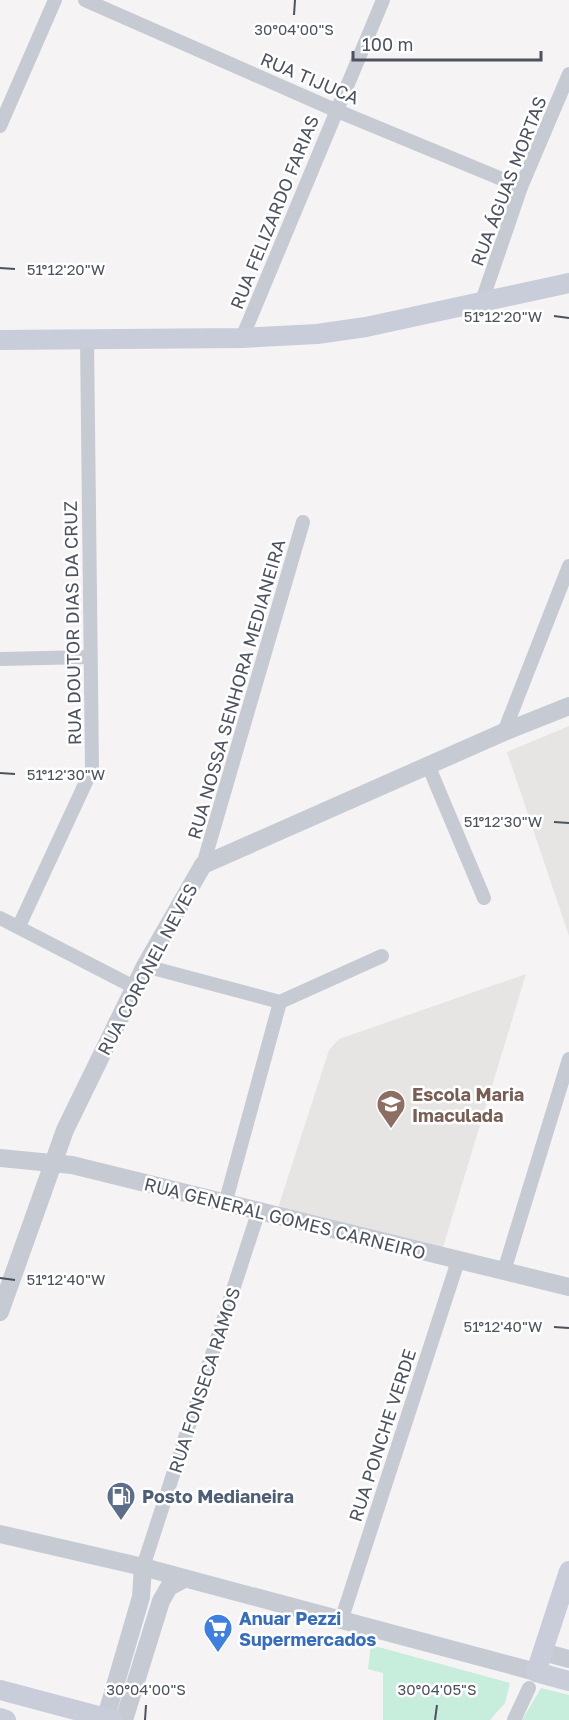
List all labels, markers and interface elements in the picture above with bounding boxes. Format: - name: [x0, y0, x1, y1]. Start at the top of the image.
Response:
- text: 30°04'00"S: [254, 20, 334, 38]
- scale bar: [353, 24, 540, 62]
- text: 100 m: [362, 33, 413, 55]
- street label: RUA TIJUCA: [257, 47, 363, 109]
- street label: RUA ÁGUAS MORTAS: [465, 93, 551, 269]
- street label: RUA FELIZARDO FARIAS: [225, 112, 323, 312]
- text: 51°12'20"W: [27, 260, 105, 278]
- text: 51°12'20"W: [464, 307, 542, 325]
- street label: RUA DOUTOR DIAS DA CRUZ: [59, 501, 85, 745]
- street label: RUA NOSSA SENHORA MEDIANEIRA: [183, 536, 289, 842]
- text: 51°12'30"W: [27, 765, 105, 783]
- text: 51°12'30"W: [464, 812, 542, 830]
- street label: RUA CORONEL NEVES: [92, 879, 202, 1059]
- place label: Escola Maria Imaculada: [412, 1083, 524, 1126]
- school or university icon: Escola Maria Imaculada: [375, 1088, 407, 1130]
- street label: RUA GENERAL GOMES CARNEIRO: [142, 1172, 428, 1264]
- text: 51°12'40"W: [27, 1270, 105, 1288]
- street label: RUA FONSECA RAMOS: [164, 1284, 244, 1476]
- text: 51°12'40"W: [464, 1317, 542, 1335]
- street label: RUA PONCHE VERDE: [344, 1346, 420, 1524]
- fuel station icon: Posto Medianeira: [105, 1480, 137, 1522]
- place label: Posto Medianeira: [142, 1485, 294, 1507]
- place label: Anuar Pezzi Supermercados: [239, 1607, 376, 1650]
- supermarket icon: Anuar Pezzi Supermercados: [202, 1612, 234, 1654]
- text: 30°04'00"S: [106, 1680, 186, 1698]
- text: 30°04'05"S: [397, 1680, 477, 1698]

